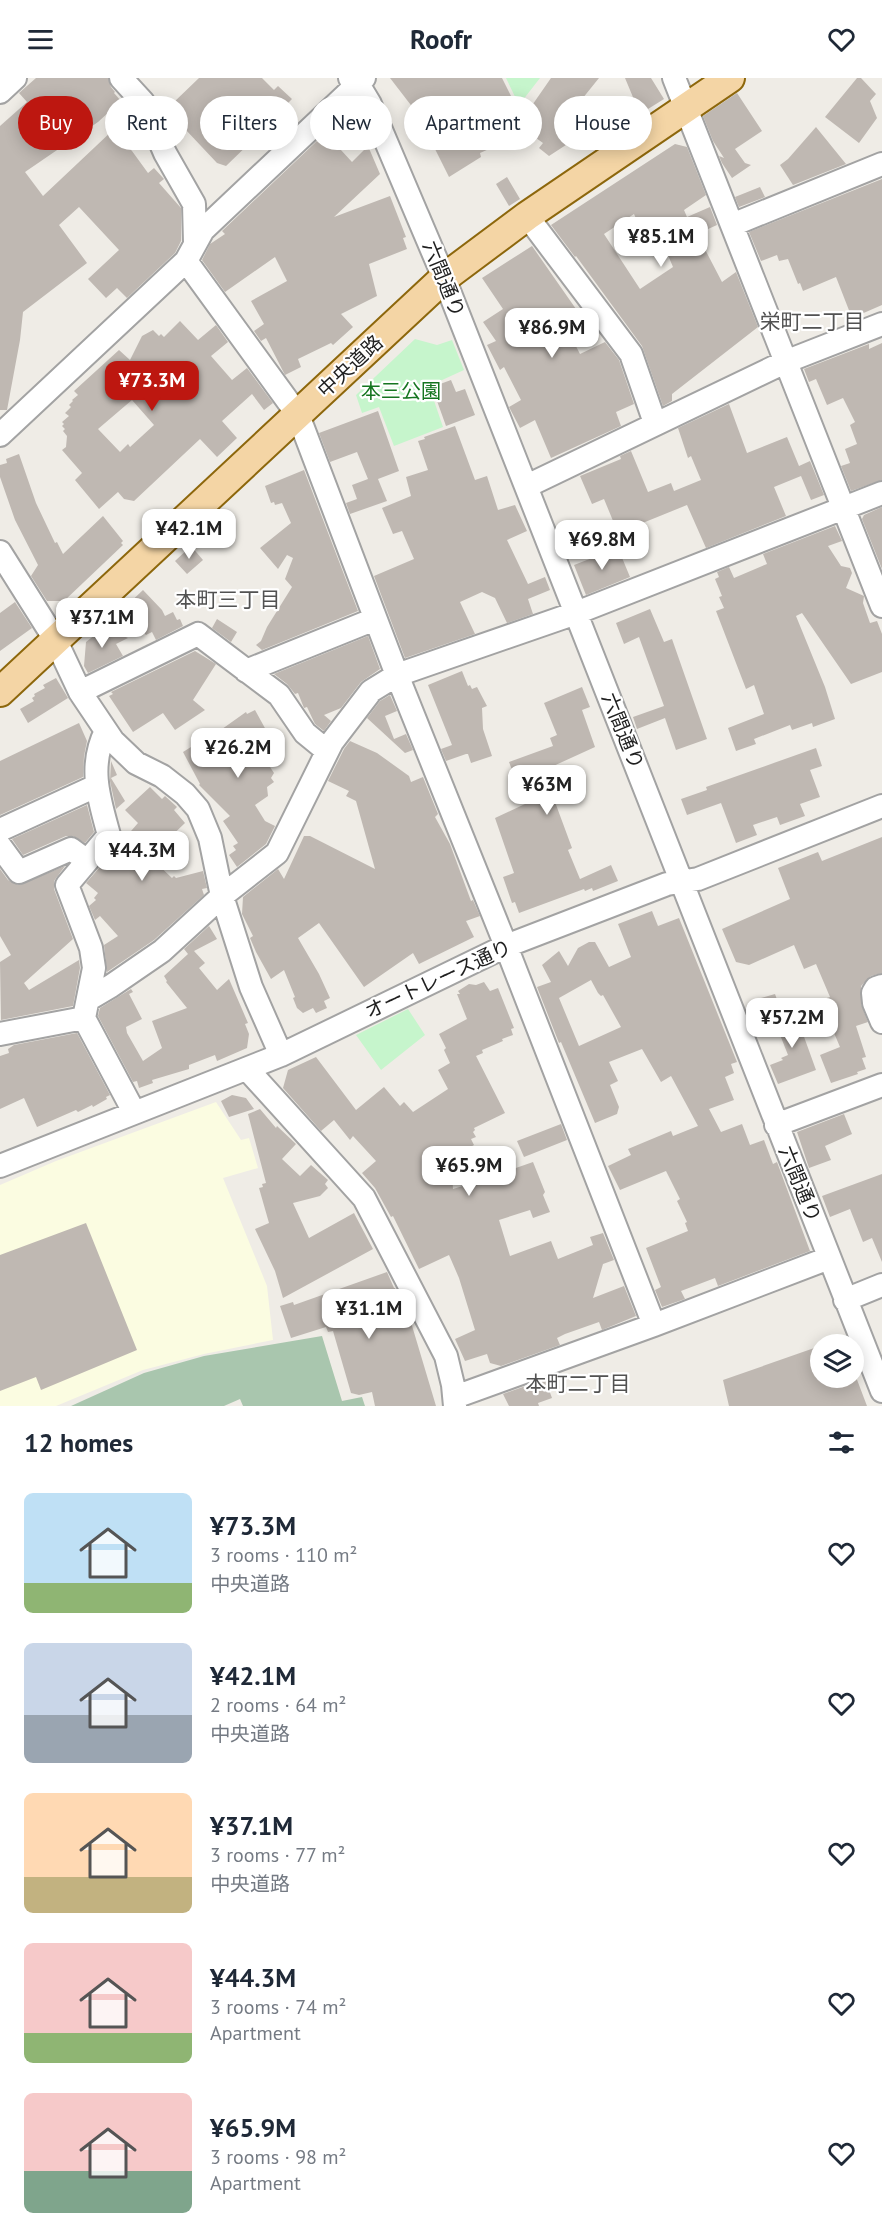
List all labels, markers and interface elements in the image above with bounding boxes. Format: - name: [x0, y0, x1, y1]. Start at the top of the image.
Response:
- text: Roofr: [410, 22, 472, 56]
- icon: menu: [24, 23, 57, 56]
- icon: heart: [825, 23, 858, 56]
- chip: Buy: [18, 96, 93, 150]
- chip: Rent: [105, 96, 188, 150]
- chip: Filters: [200, 96, 298, 150]
- chip: New: [310, 96, 392, 150]
- chip: Apartment: [404, 96, 542, 150]
- chip: House: [554, 96, 652, 150]
- pin: ¥85.1M: [612, 217, 710, 268]
- text: ¥85.1M: [628, 223, 694, 249]
- street label: 六間通り: [417, 237, 471, 321]
- pin: ¥86.9M: [503, 308, 601, 359]
- district label: 栄町二丁目: [760, 308, 865, 335]
- text: ¥86.9M: [519, 314, 585, 340]
- street label: 中央道路: [312, 329, 388, 403]
- pin: ¥73.3M: [103, 361, 201, 412]
- text: ¥73.3M: [119, 367, 185, 393]
- park label: 本三公園: [361, 378, 441, 404]
- pin: ¥42.1M: [140, 509, 238, 560]
- text: ¥42.1M: [156, 515, 222, 541]
- pin: ¥69.8M: [553, 520, 651, 571]
- text: ¥69.8M: [569, 526, 635, 552]
- district label: 本町三丁目: [176, 586, 281, 613]
- pin: ¥37.1M: [53, 598, 151, 649]
- text: ¥37.1M: [70, 604, 134, 630]
- street label: 六間通り: [596, 689, 650, 773]
- pin: ¥26.2M: [189, 728, 287, 779]
- text: ¥26.2M: [205, 734, 271, 760]
- pin: ¥63M: [511, 765, 583, 816]
- text: ¥63M: [522, 771, 572, 797]
- pin: ¥44.3M: [93, 831, 191, 882]
- text: ¥44.3M: [109, 837, 175, 863]
- street label: オートレース通り: [360, 934, 516, 1024]
- pin: ¥57.2M: [743, 998, 841, 1049]
- text: ¥57.2M: [760, 1004, 824, 1030]
- street label: 六間通り: [773, 1142, 827, 1226]
- pin: ¥65.9M: [420, 1146, 518, 1197]
- text: ¥65.9M: [436, 1152, 502, 1178]
- pin: ¥31.1M: [320, 1289, 418, 1340]
- text: ¥31.1M: [336, 1295, 402, 1321]
- map controls: [810, 1334, 864, 1388]
- button: layers: [810, 1334, 864, 1388]
- district label: 本町二丁目: [526, 1370, 631, 1397]
- text: 12 homes: [24, 1426, 133, 1459]
- icon: filters: [825, 1426, 858, 1459]
- text: ¥73.3M: [210, 1509, 296, 1542]
- icon: home: [72, 1517, 144, 1589]
- icon: heart: [825, 1537, 858, 1570]
- text: 3 rooms · 110 m²: [210, 1542, 357, 1568]
- text: 中央道路: [210, 1571, 290, 1597]
- text: ¥42.1M: [210, 1659, 296, 1692]
- icon: home: [72, 1667, 144, 1739]
- icon: heart: [825, 1687, 858, 1720]
- text: 2 rooms · 64 m²: [210, 1692, 346, 1718]
- text: 中央道路: [210, 1721, 290, 1747]
- text: ¥37.1M: [210, 1809, 293, 1842]
- icon: home: [72, 1817, 144, 1889]
- icon: heart: [825, 1837, 858, 1870]
- text: 3 rooms · 77 m²: [210, 1842, 345, 1868]
- text: 中央道路: [210, 1871, 290, 1897]
- text: ¥44.3M: [210, 1961, 296, 1994]
- icon: home: [72, 1967, 144, 2039]
- icon: heart: [825, 1987, 858, 2020]
- text: 3 rooms · 74 m²: [210, 1994, 346, 2020]
- text: Apartment: [210, 2020, 301, 2046]
- text: ¥65.9M: [210, 2111, 296, 2144]
- icon: home: [72, 2117, 144, 2189]
- icon: heart: [825, 2137, 858, 2170]
- text: 3 rooms · 98 m²: [210, 2144, 346, 2170]
- text: Apartment: [210, 2170, 301, 2196]

